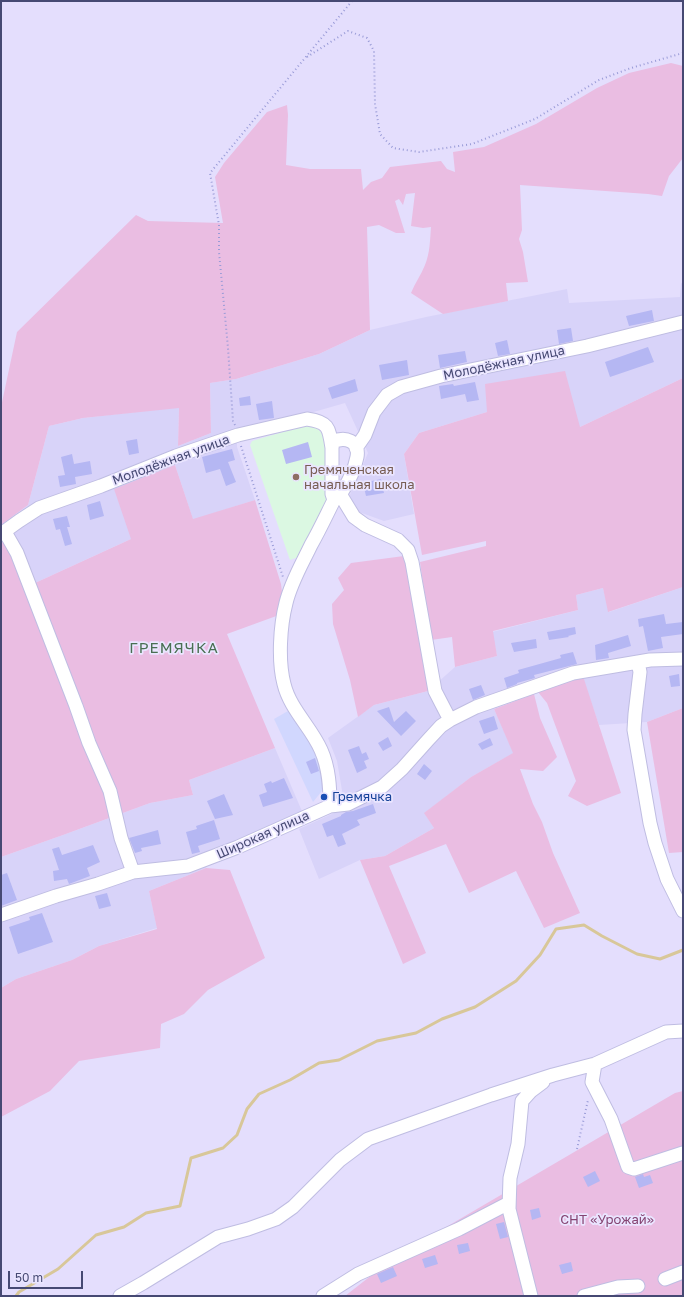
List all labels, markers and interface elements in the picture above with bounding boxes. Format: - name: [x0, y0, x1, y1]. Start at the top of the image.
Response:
- street label: Молодёжная улица: [442, 343, 566, 383]
- street label: Молодёжная улица: [110, 432, 232, 488]
- place label: Гремяченская начальная школа: [304, 462, 415, 493]
- marker: Гремяченская начальная школа: [291, 472, 301, 482]
- district label: ГРЕМЯЧКА: [129, 639, 219, 657]
- place label: Гремячка: [332, 789, 392, 805]
- marker: Гремячка: [319, 792, 329, 802]
- street label: Широкая улица: [214, 808, 312, 862]
- park label: СНТ «Урожай»: [560, 1212, 654, 1228]
- scale bar: [10, 1263, 85, 1289]
- text: 50 m: [15, 1270, 43, 1285]

